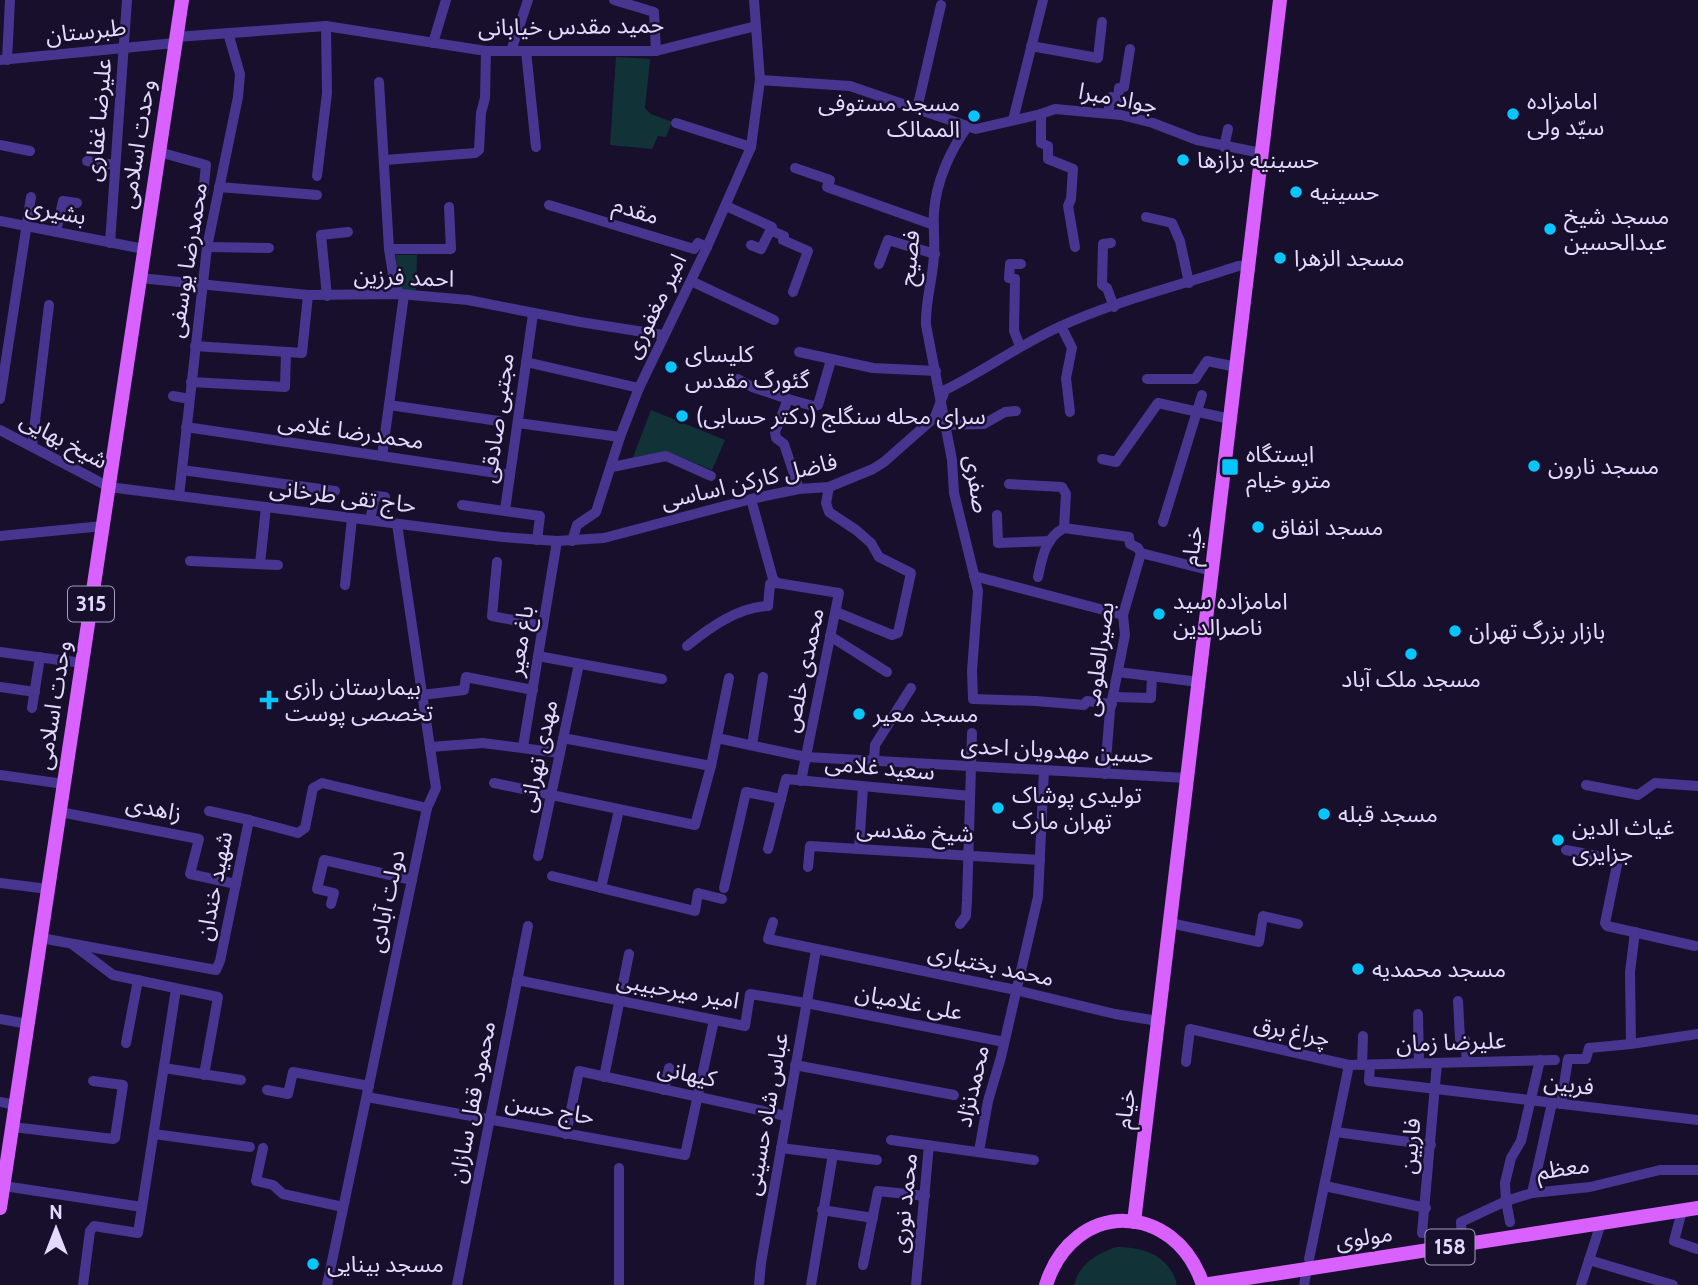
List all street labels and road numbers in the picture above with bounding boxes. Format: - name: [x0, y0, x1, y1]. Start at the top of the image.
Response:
- street label: حمید مقدس خیابانی: [478, 10, 664, 42]
- street label: طبرستان: [44, 13, 128, 49]
- street label: علیرضا غفاری: [79, 57, 117, 183]
- street label: وحدت اسلامی: [113, 77, 161, 211]
- street label: جواد مبرا: [1076, 77, 1160, 119]
- street label: محمدرضا یوسفی: [161, 180, 213, 340]
- street label: مقدم: [608, 190, 662, 234]
- street label: بشیری: [23, 191, 89, 231]
- street label: فصیح: [893, 229, 928, 287]
- street label: امیر مغفوری: [618, 249, 692, 363]
- street label: احمد فرزین: [353, 261, 455, 293]
- street label: مجتبی صادقی: [474, 351, 520, 485]
- street label: شیخ بهایی: [14, 405, 113, 477]
- street label: محمدرضا غلامی: [276, 407, 426, 455]
- street label: فاضل کارکن اساسی: [658, 447, 840, 515]
- street label: صفری: [959, 453, 995, 515]
- street label: حاج تقی طرخانی: [268, 473, 418, 522]
- street label: خیام: [1176, 524, 1212, 568]
- road number: 315: [68, 586, 114, 622]
- street label: بصیرالعلومی: [1076, 600, 1120, 718]
- street label: باغ معیر: [500, 604, 542, 680]
- street label: محمدی خلص: [776, 605, 830, 735]
- street label: وحدت اسلامی: [29, 638, 77, 772]
- street label: مهدی تهرانی: [512, 697, 564, 815]
- street label: حسین مهدویان احدی: [960, 731, 1154, 769]
- street label: سعید غلامی: [824, 748, 936, 786]
- street label: زاهدی: [124, 789, 184, 827]
- street label: شیخ مقدسی: [856, 814, 974, 851]
- street label: شهید خندان: [190, 829, 238, 943]
- street label: دولت آبادی: [361, 847, 411, 955]
- street label: محمد بختیاری: [925, 938, 1057, 992]
- street label: امیر میرحبیبی: [614, 965, 742, 1015]
- street label: علی غلامیان: [853, 978, 965, 1026]
- street label: چراغ برق: [1251, 1009, 1332, 1056]
- street label: محمود قفل سازان: [443, 1019, 501, 1185]
- street label: علیرضا زمان: [1395, 1026, 1507, 1058]
- street label: عباس شاه حسینی: [738, 1030, 794, 1198]
- street label: محمدنژاد: [949, 1042, 995, 1130]
- street label: کیهانی: [655, 1053, 720, 1093]
- street label: فربین: [1542, 1067, 1596, 1101]
- street label: حاج حسن: [503, 1087, 597, 1134]
- street label: خیام: [1109, 1087, 1145, 1131]
- street label: فاربین: [1394, 1117, 1426, 1175]
- street label: معظم: [1535, 1150, 1592, 1189]
- street label: محمد نوری: [885, 1152, 923, 1254]
- street label: مولوی: [1334, 1219, 1394, 1255]
- road number: 158: [1426, 1230, 1474, 1264]

